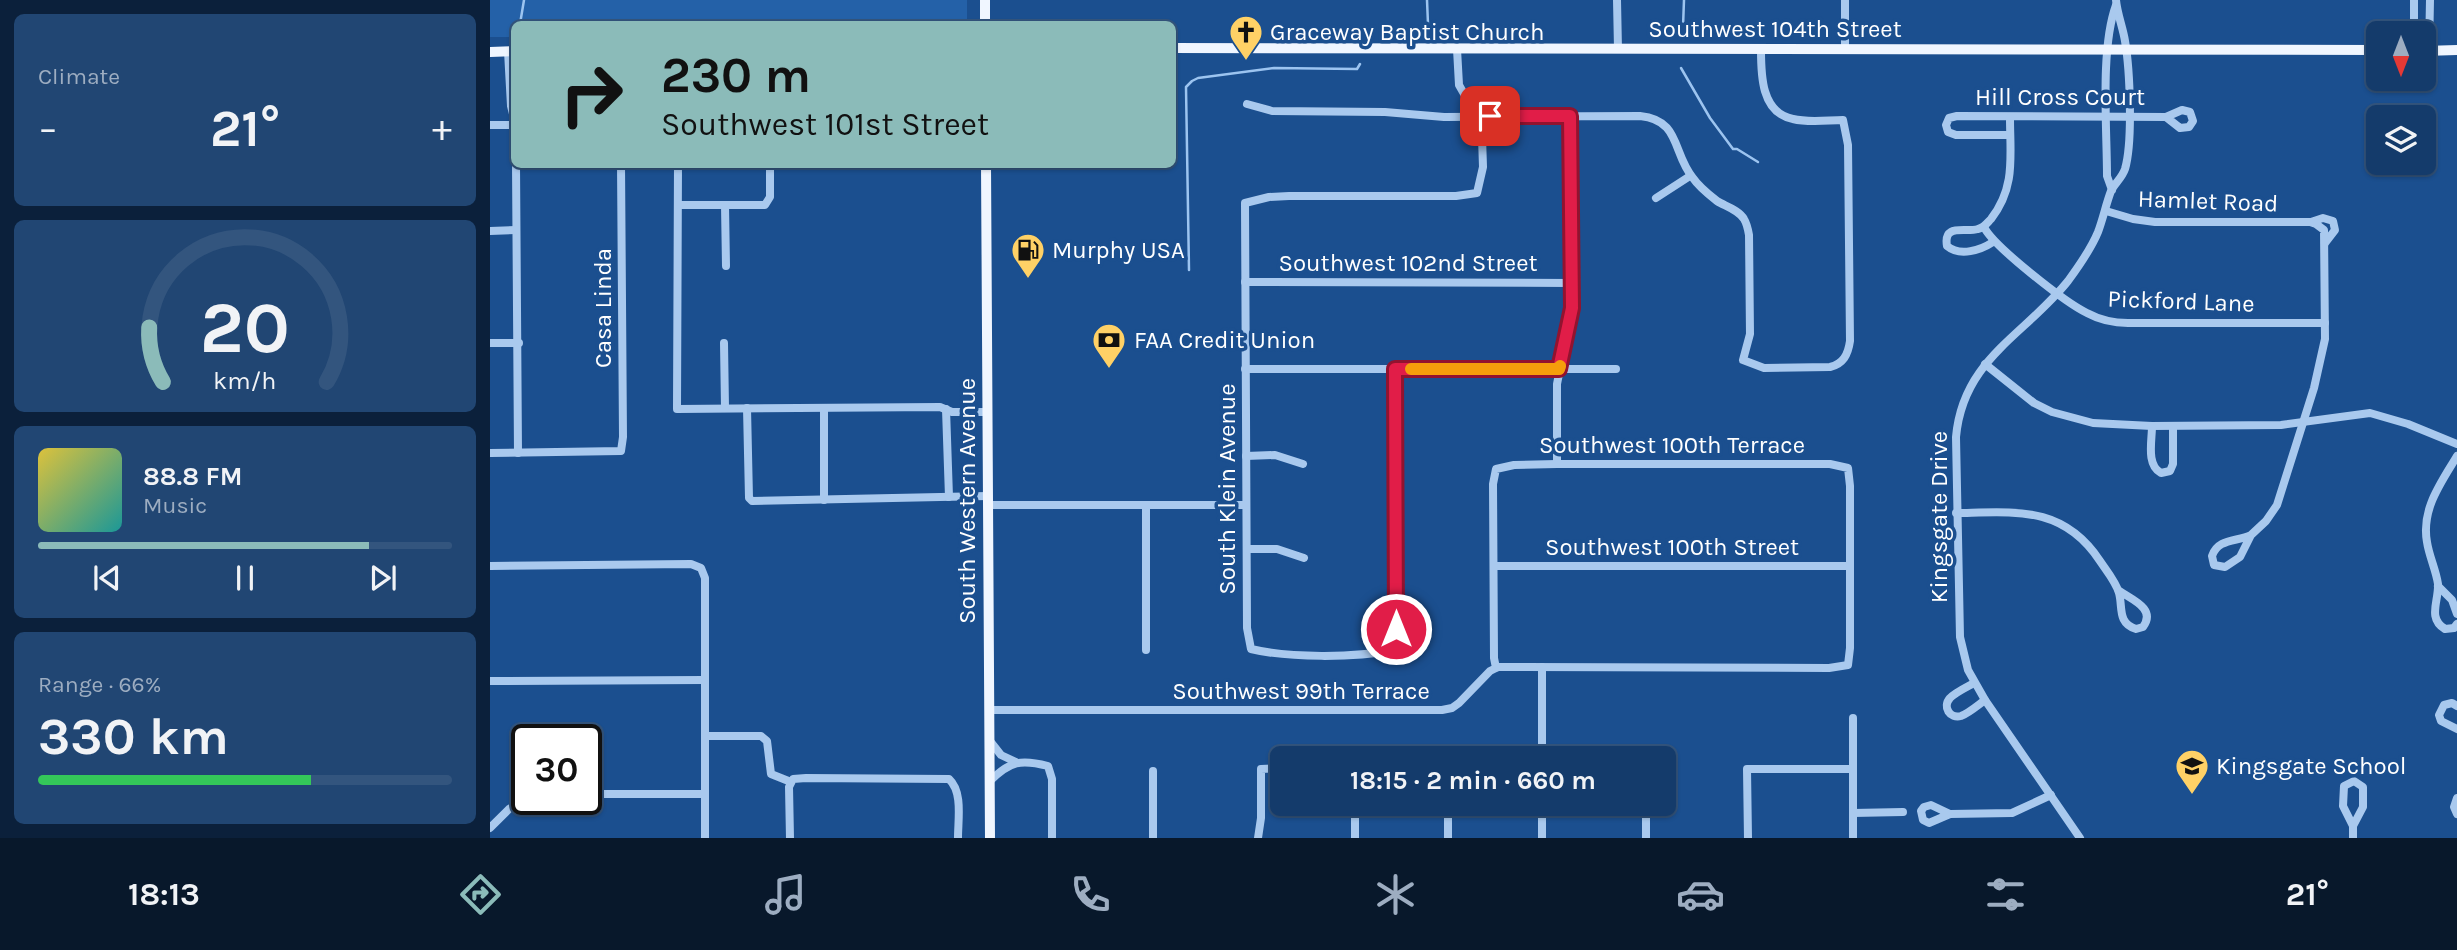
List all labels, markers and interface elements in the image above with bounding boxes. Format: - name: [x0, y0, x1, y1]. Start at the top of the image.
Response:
- church icon: Graceway Baptist Church: [1227, 13, 1265, 62]
- street label: Southwest 104th Street: [1648, 15, 1902, 43]
- place label: Graceway Baptist Church: [1270, 18, 1544, 46]
- north arrow: [2366, 21, 2436, 91]
- map controls: [2366, 21, 2436, 175]
- text: 230 m: [661, 47, 811, 104]
- icon: right: [546, 49, 637, 140]
- text: Climate: [38, 63, 120, 90]
- street label: Hill Cross Court: [1975, 83, 2145, 111]
- pin: [1460, 86, 1520, 146]
- icon: arrive: [1471, 97, 1509, 135]
- text: 21°: [210, 98, 280, 159]
- button: layers: [2366, 105, 2436, 175]
- text: −: [38, 106, 58, 151]
- text: +: [432, 106, 452, 151]
- text: Southwest 101st Street: [661, 106, 989, 143]
- street label: Hamlet Road: [2137, 185, 2279, 217]
- fuel station icon: Murphy USA: [1009, 231, 1047, 280]
- place label: Murphy USA: [1052, 236, 1185, 264]
- street label: Casa Linda: [589, 248, 617, 368]
- street label: Southwest 102nd Street: [1278, 249, 1538, 277]
- street label: Pickford Lane: [2107, 284, 2255, 318]
- text: 20: [200, 285, 290, 370]
- bank icon: FAA Credit Union: [1090, 321, 1128, 370]
- place label: FAA Credit Union: [1134, 326, 1315, 354]
- text: km/h: [213, 366, 277, 395]
- street label: South Western Avenue: [953, 378, 981, 624]
- street label: South Klein Avenue: [1213, 383, 1241, 595]
- street label: Southwest 100th Terrace: [1539, 431, 1805, 459]
- street label: Kingsgate Drive: [1925, 431, 1953, 603]
- text: 88.8 FM: [143, 461, 243, 492]
- text: Music: [143, 492, 207, 519]
- street label: Southwest 100th Street: [1545, 533, 1799, 561]
- icon: previous: [88, 559, 126, 597]
- icon: pause: [226, 559, 264, 597]
- icon: next: [364, 559, 402, 597]
- position arrow: [1359, 592, 1433, 666]
- text: Range · 66%: [38, 671, 161, 698]
- street label: Southwest 99th Terrace: [1172, 677, 1430, 705]
- text: 330 km: [38, 706, 229, 767]
- speed limit sign: 30: [511, 724, 602, 815]
- school or university icon: Kingsgate School: [2173, 747, 2211, 796]
- place label: Kingsgate School: [2216, 752, 2407, 780]
- text: 18:15 · 2 min · 660 m: [1350, 765, 1596, 796]
- icon: directions: [456, 870, 505, 919]
- icon: music: [761, 870, 810, 919]
- icon: phone: [1066, 870, 1115, 919]
- icon: climate: [1371, 870, 1420, 919]
- icon: car: [1676, 870, 1725, 919]
- icon: filters: [1981, 870, 2030, 919]
- text: 18:13: [128, 876, 200, 913]
- text: 21°: [2286, 876, 2329, 913]

